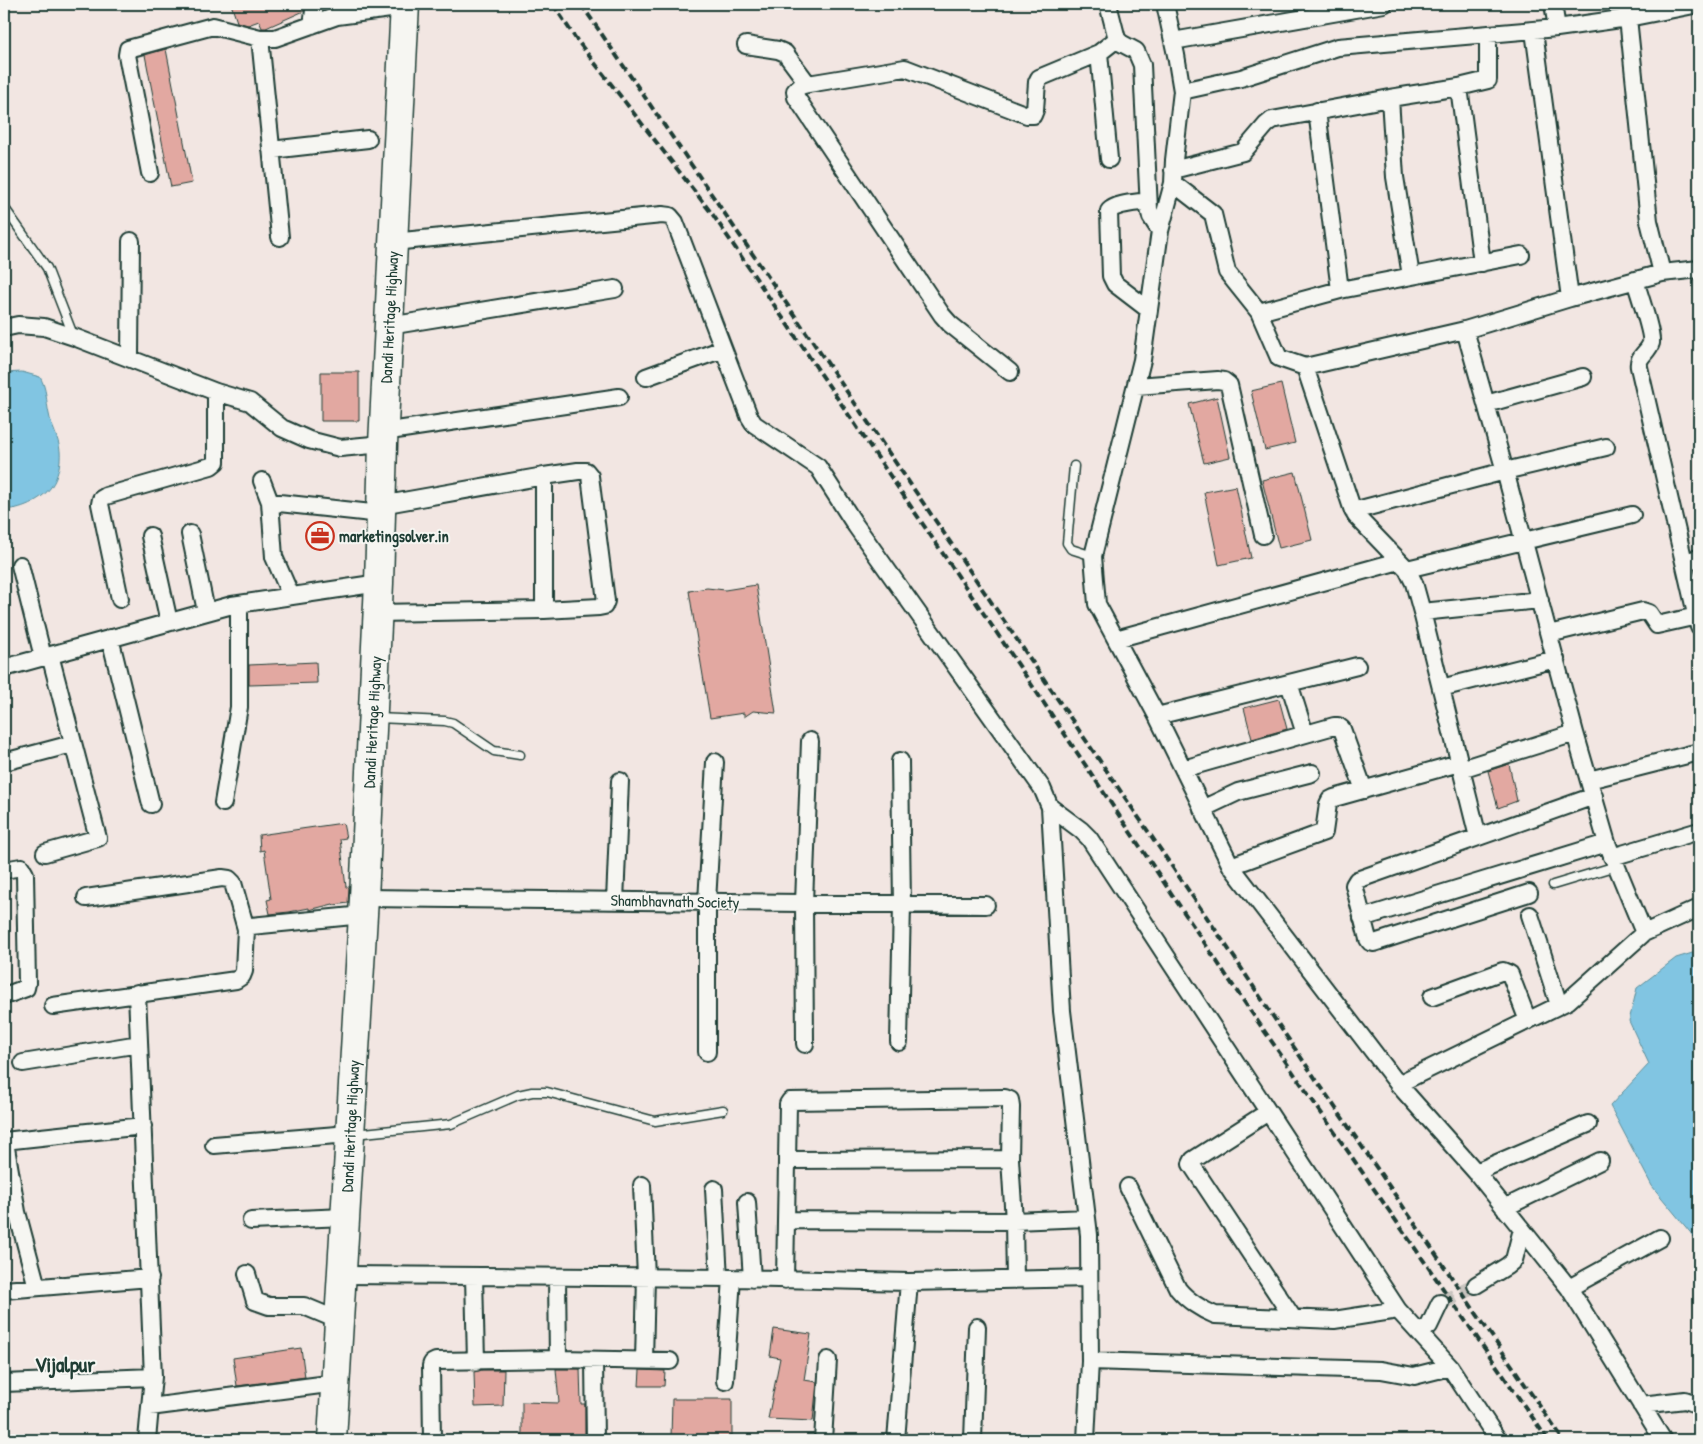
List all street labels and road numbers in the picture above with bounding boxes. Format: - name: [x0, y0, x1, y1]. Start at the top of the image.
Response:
- street label: Dandi Heritage Highway: [375, 250, 403, 384]
- street label: Dandi Heritage Highway: [358, 655, 386, 789]
- street label: Shambhavnath Society: [610, 889, 740, 913]
- street label: Dandi Heritage Highway: [336, 1059, 364, 1193]

